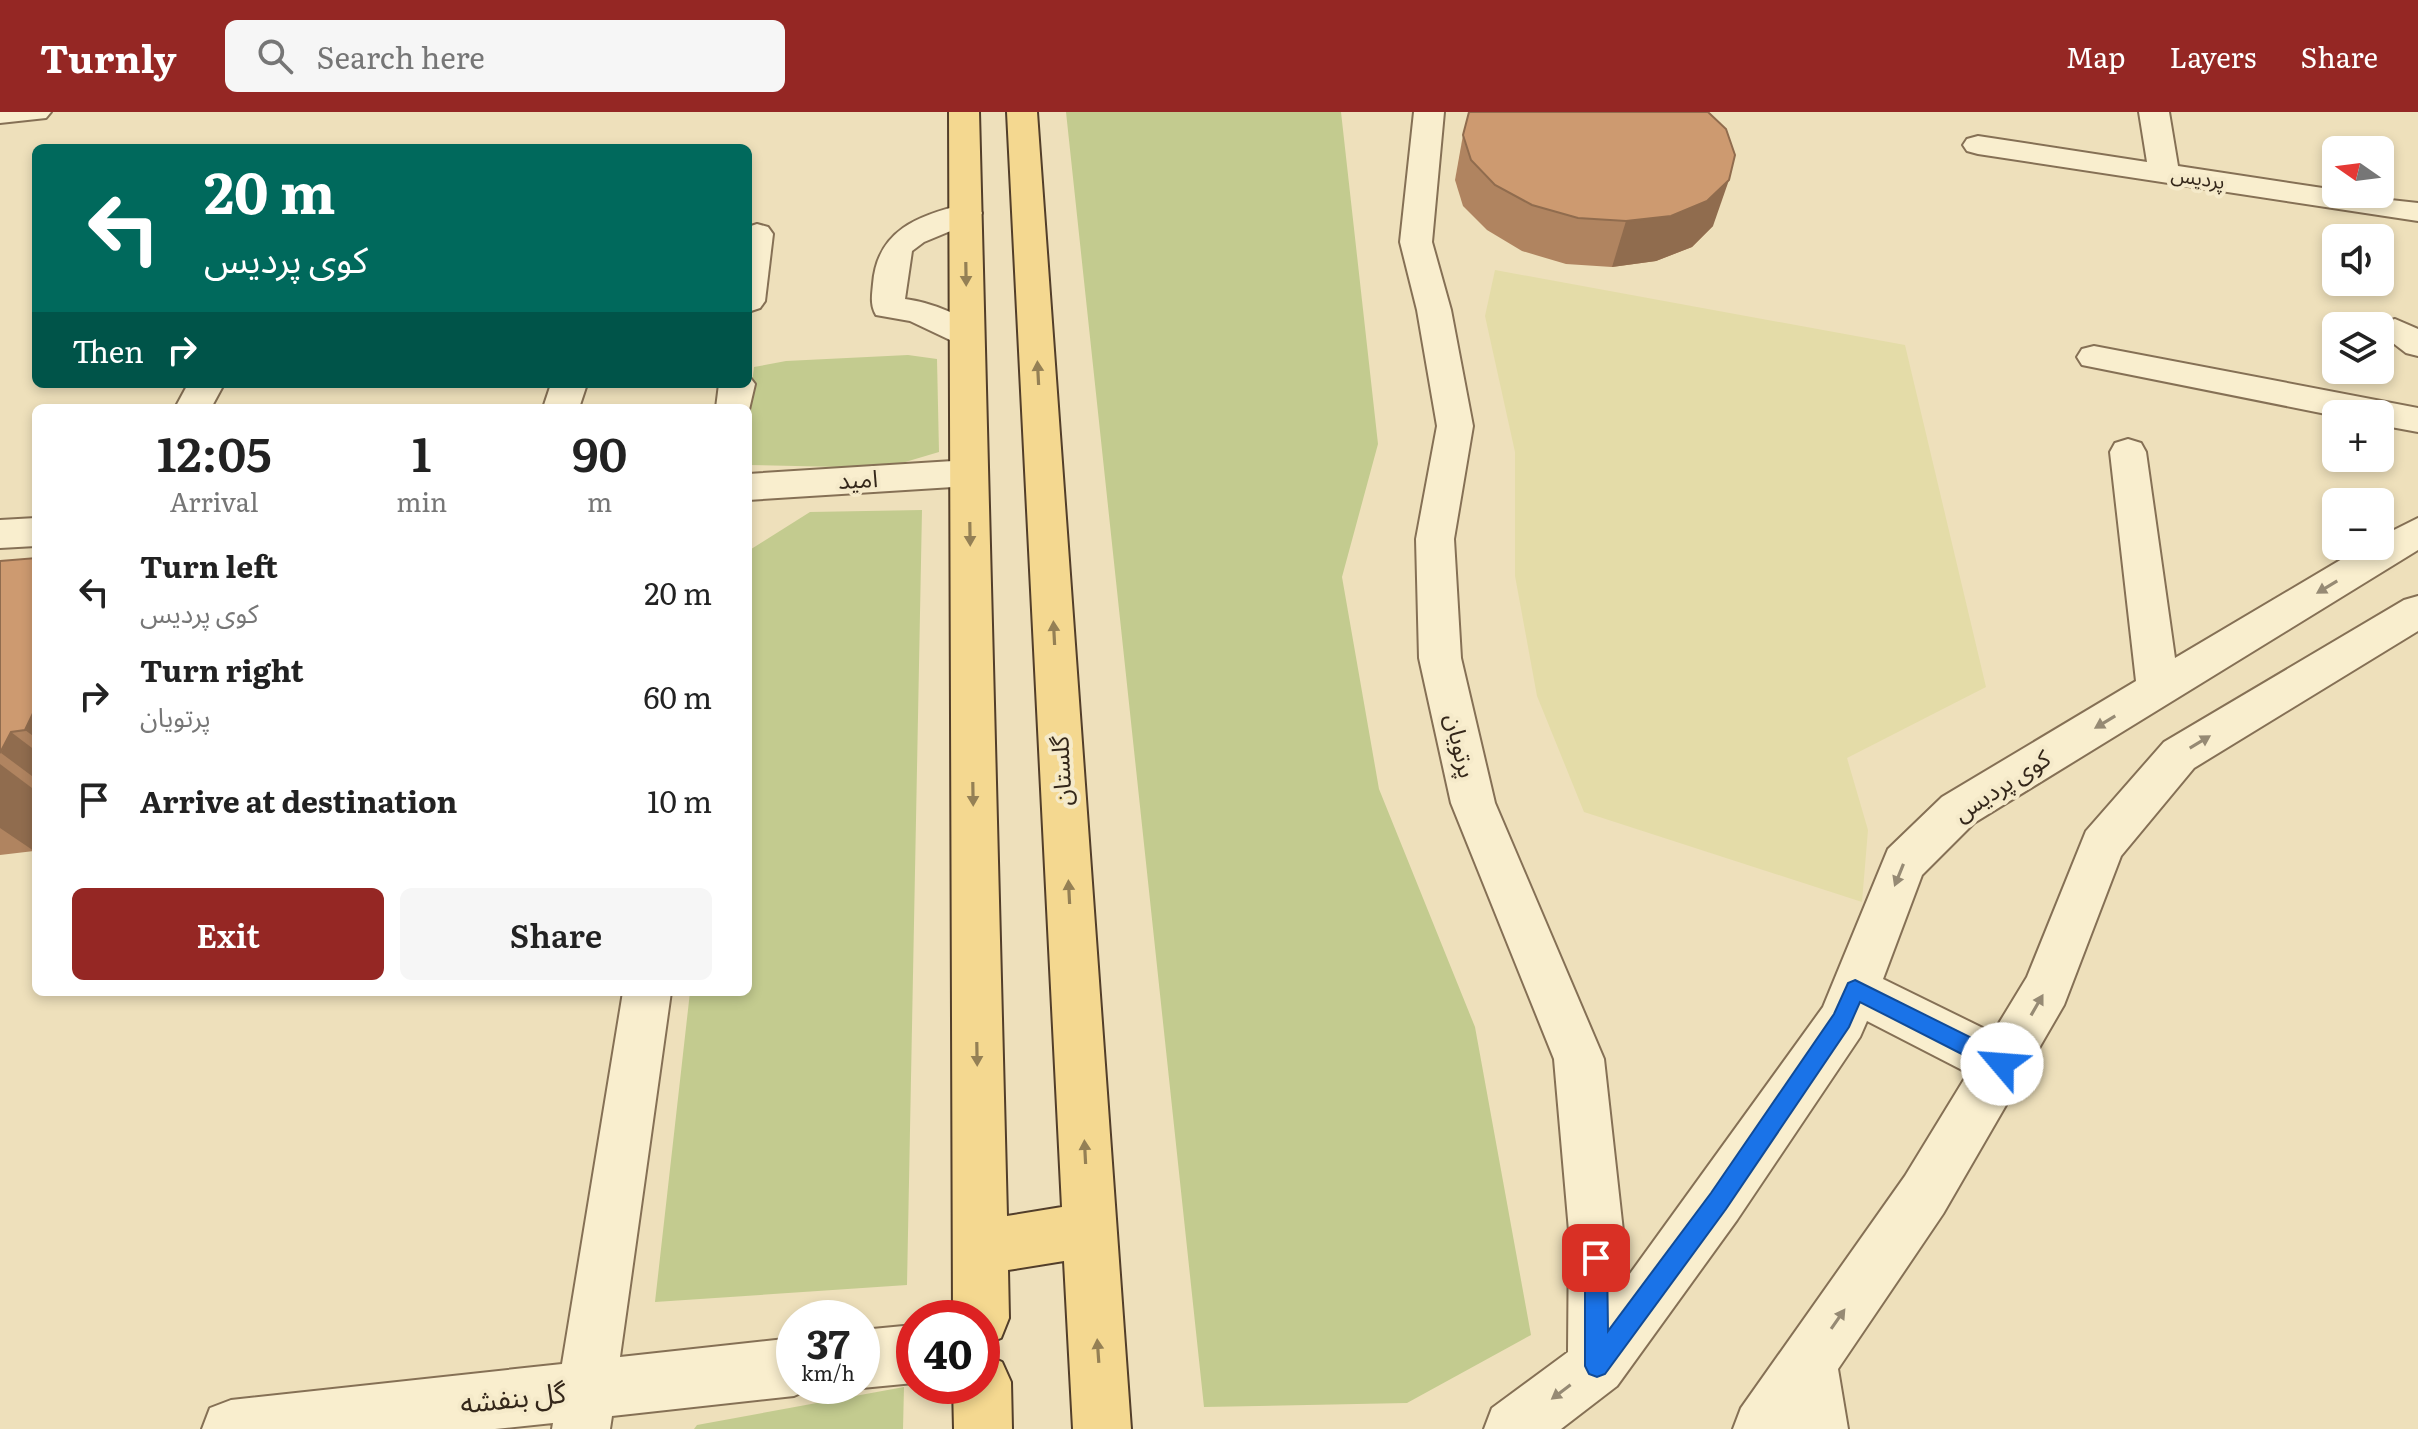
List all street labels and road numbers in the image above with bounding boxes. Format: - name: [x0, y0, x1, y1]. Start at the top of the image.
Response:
- street label: پردیس: [2169, 157, 2227, 195]
- street label: امید: [837, 459, 879, 496]
- street label: پرتویان: [1438, 710, 1487, 781]
- street label: گلستان: [1040, 734, 1079, 807]
- street label: کوی پردیس: [1945, 739, 2057, 829]
- street label: گل بنفشه: [458, 1370, 568, 1422]

